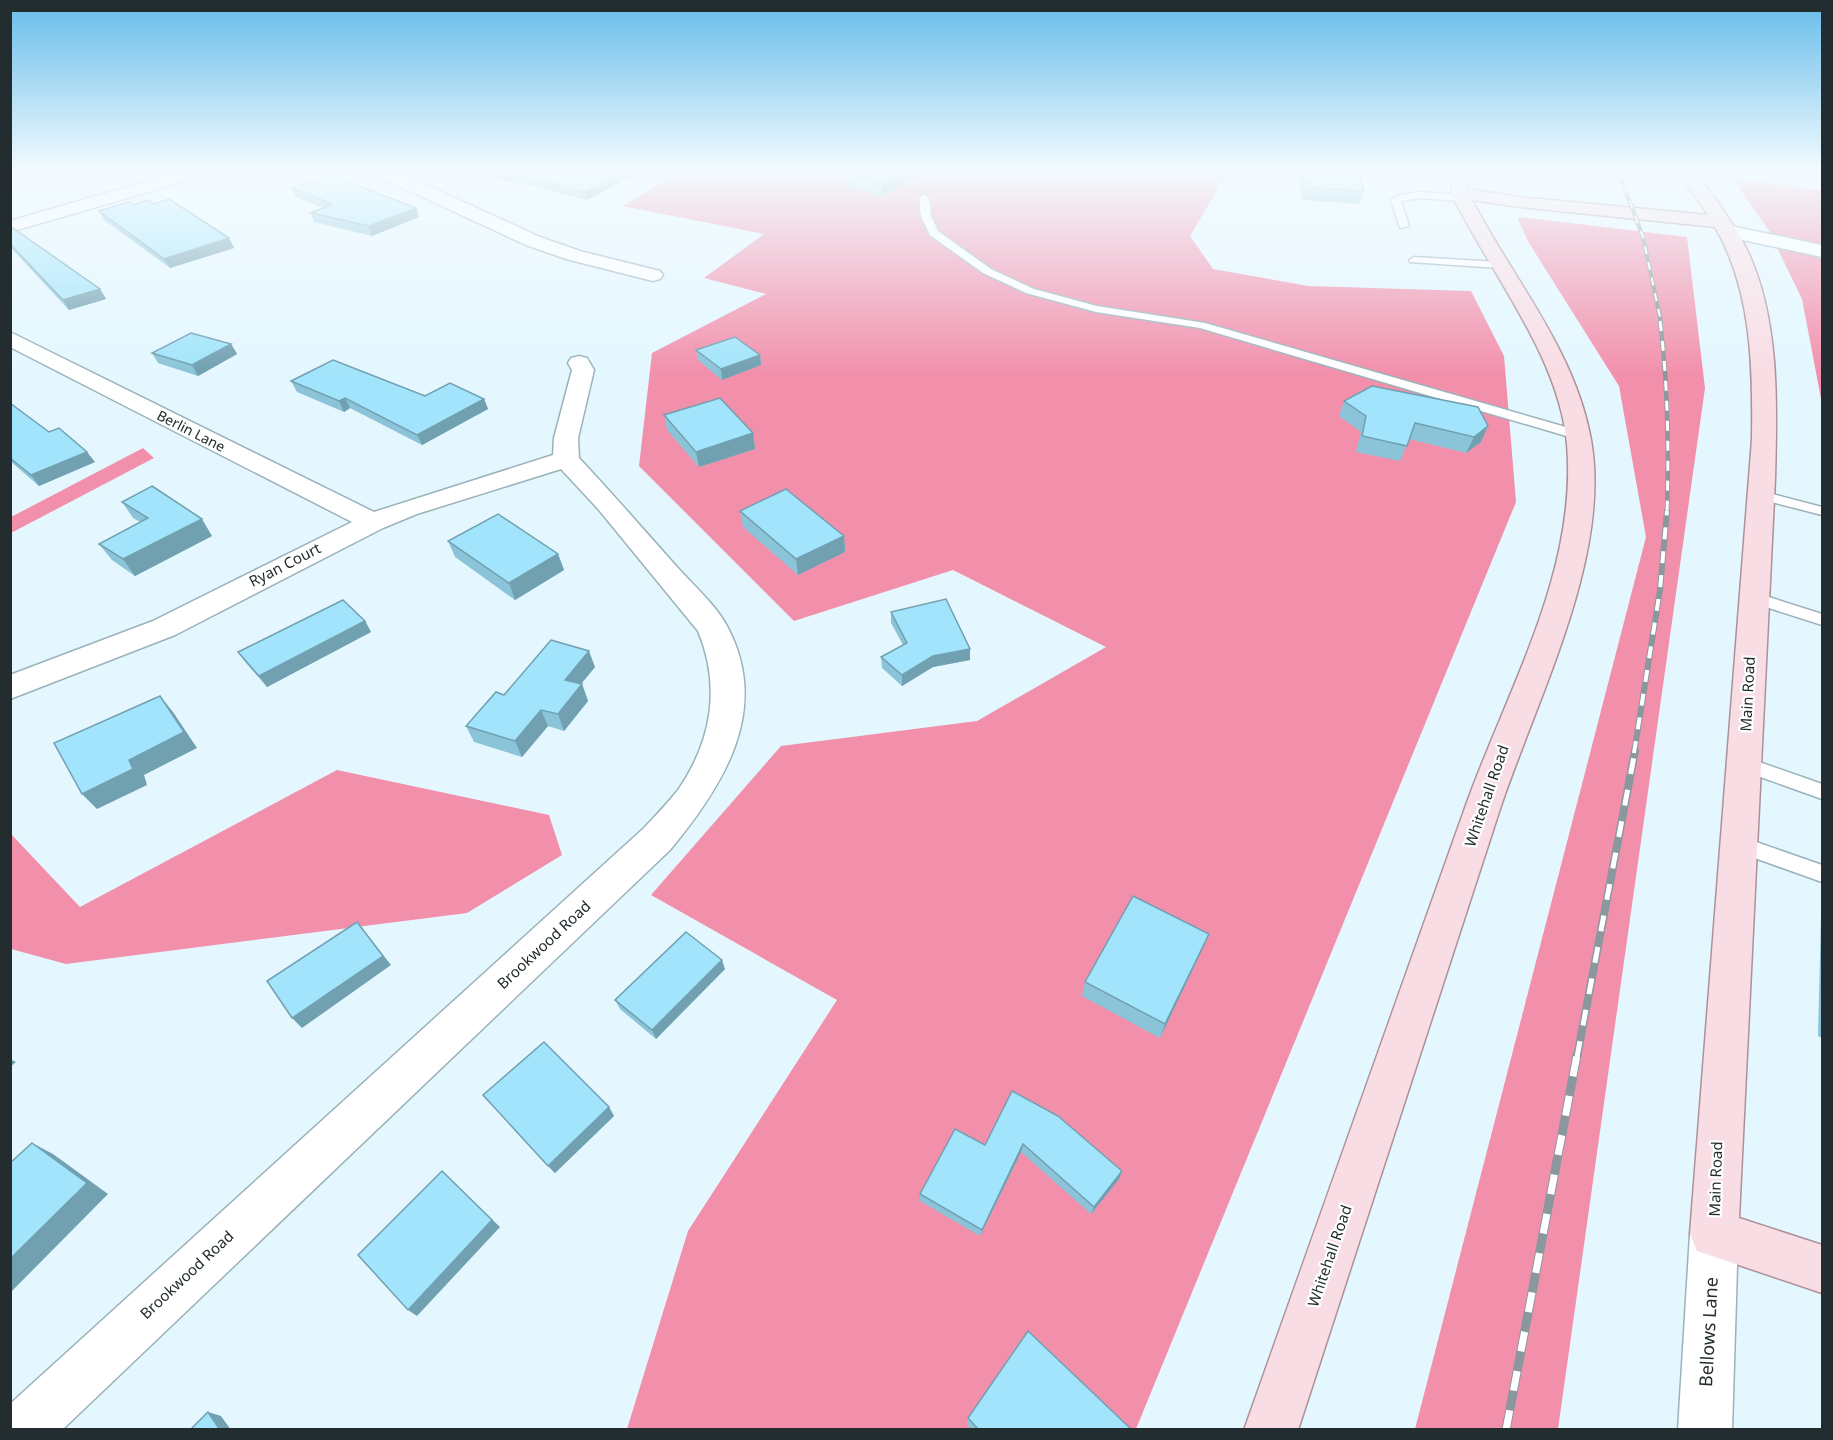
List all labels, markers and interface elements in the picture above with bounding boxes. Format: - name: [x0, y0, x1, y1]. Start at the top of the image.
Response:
- street label: Berlin Lane: [154, 405, 229, 456]
- street label: Ryan Court: [245, 537, 324, 591]
- street label: Main Road: [1735, 656, 1759, 732]
- street label: Whitehall Road: [1459, 742, 1513, 849]
- street label: Brookwood Road: [492, 896, 594, 993]
- street label: Main Road: [1704, 1141, 1726, 1217]
- street label: Whitehall Road: [1302, 1202, 1356, 1309]
- street label: Brookwood Road: [135, 1226, 237, 1323]
- street label: Bellows Lane: [1693, 1276, 1723, 1387]

